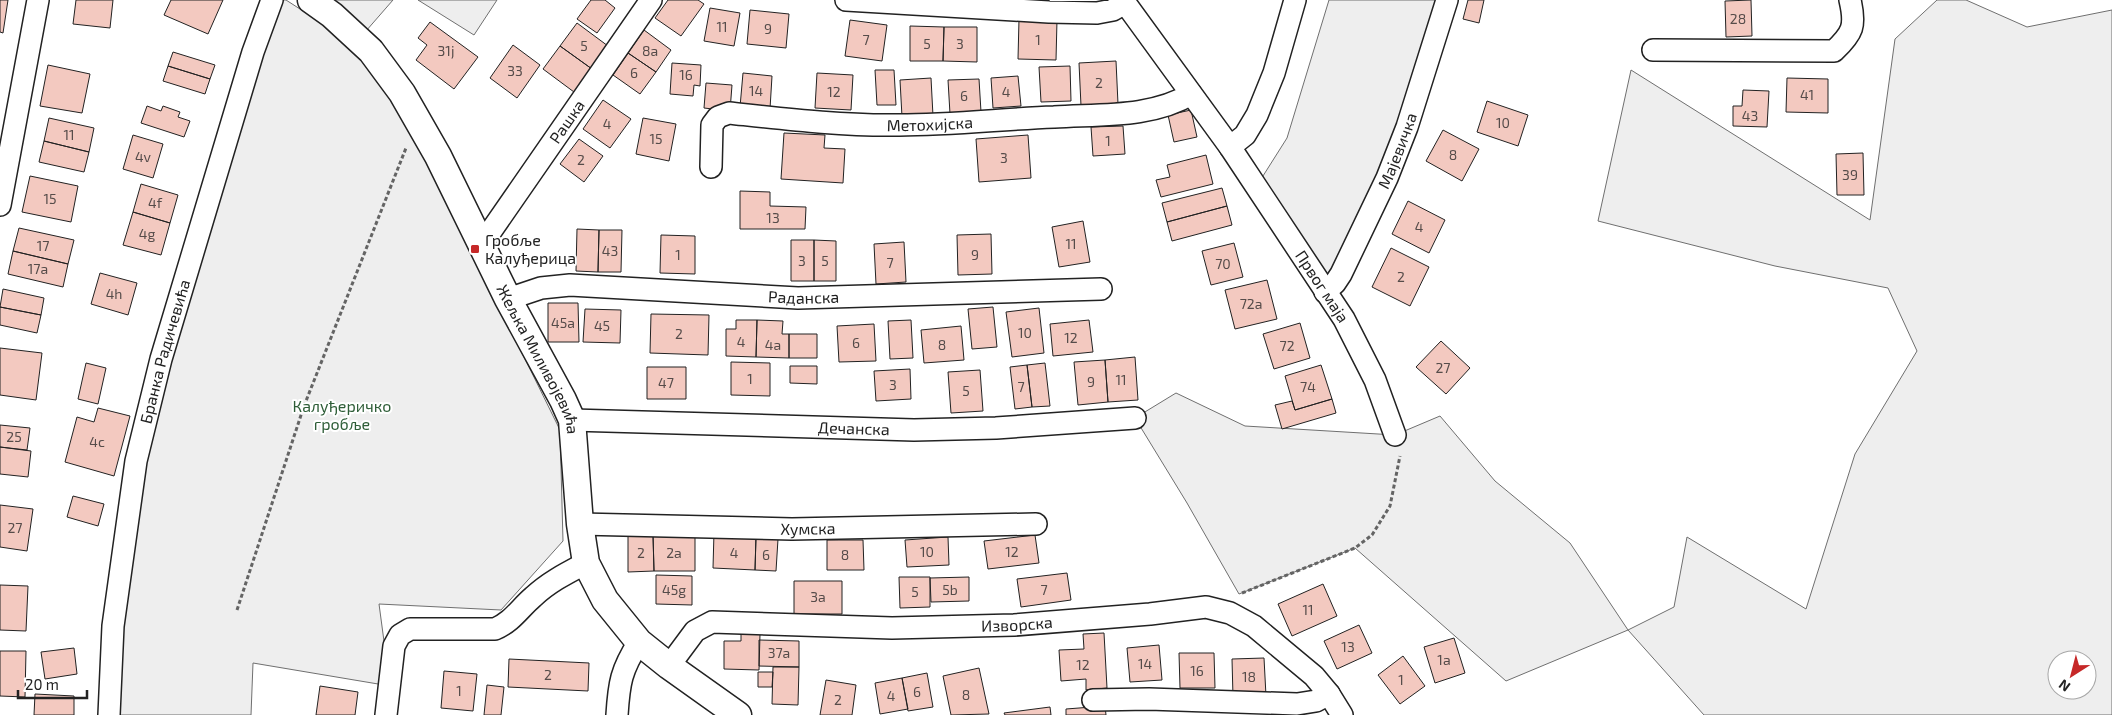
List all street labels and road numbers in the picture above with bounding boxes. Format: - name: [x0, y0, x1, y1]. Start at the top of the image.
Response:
- street label: Рашка: [545, 96, 588, 147]
- street label: Мајевичка: [1373, 110, 1420, 191]
- street label: Метохијска: [887, 112, 973, 134]
- street label: Првог маја: [1292, 246, 1354, 326]
- street label: Бранка Радичевића: [136, 277, 193, 425]
- street label: Жељка Миливојевића: [493, 281, 583, 435]
- street label: Раданска: [768, 286, 840, 307]
- street label: Дечанска: [818, 417, 890, 438]
- street label: Хумска: [780, 518, 836, 539]
- street label: Изворска: [981, 612, 1053, 635]

